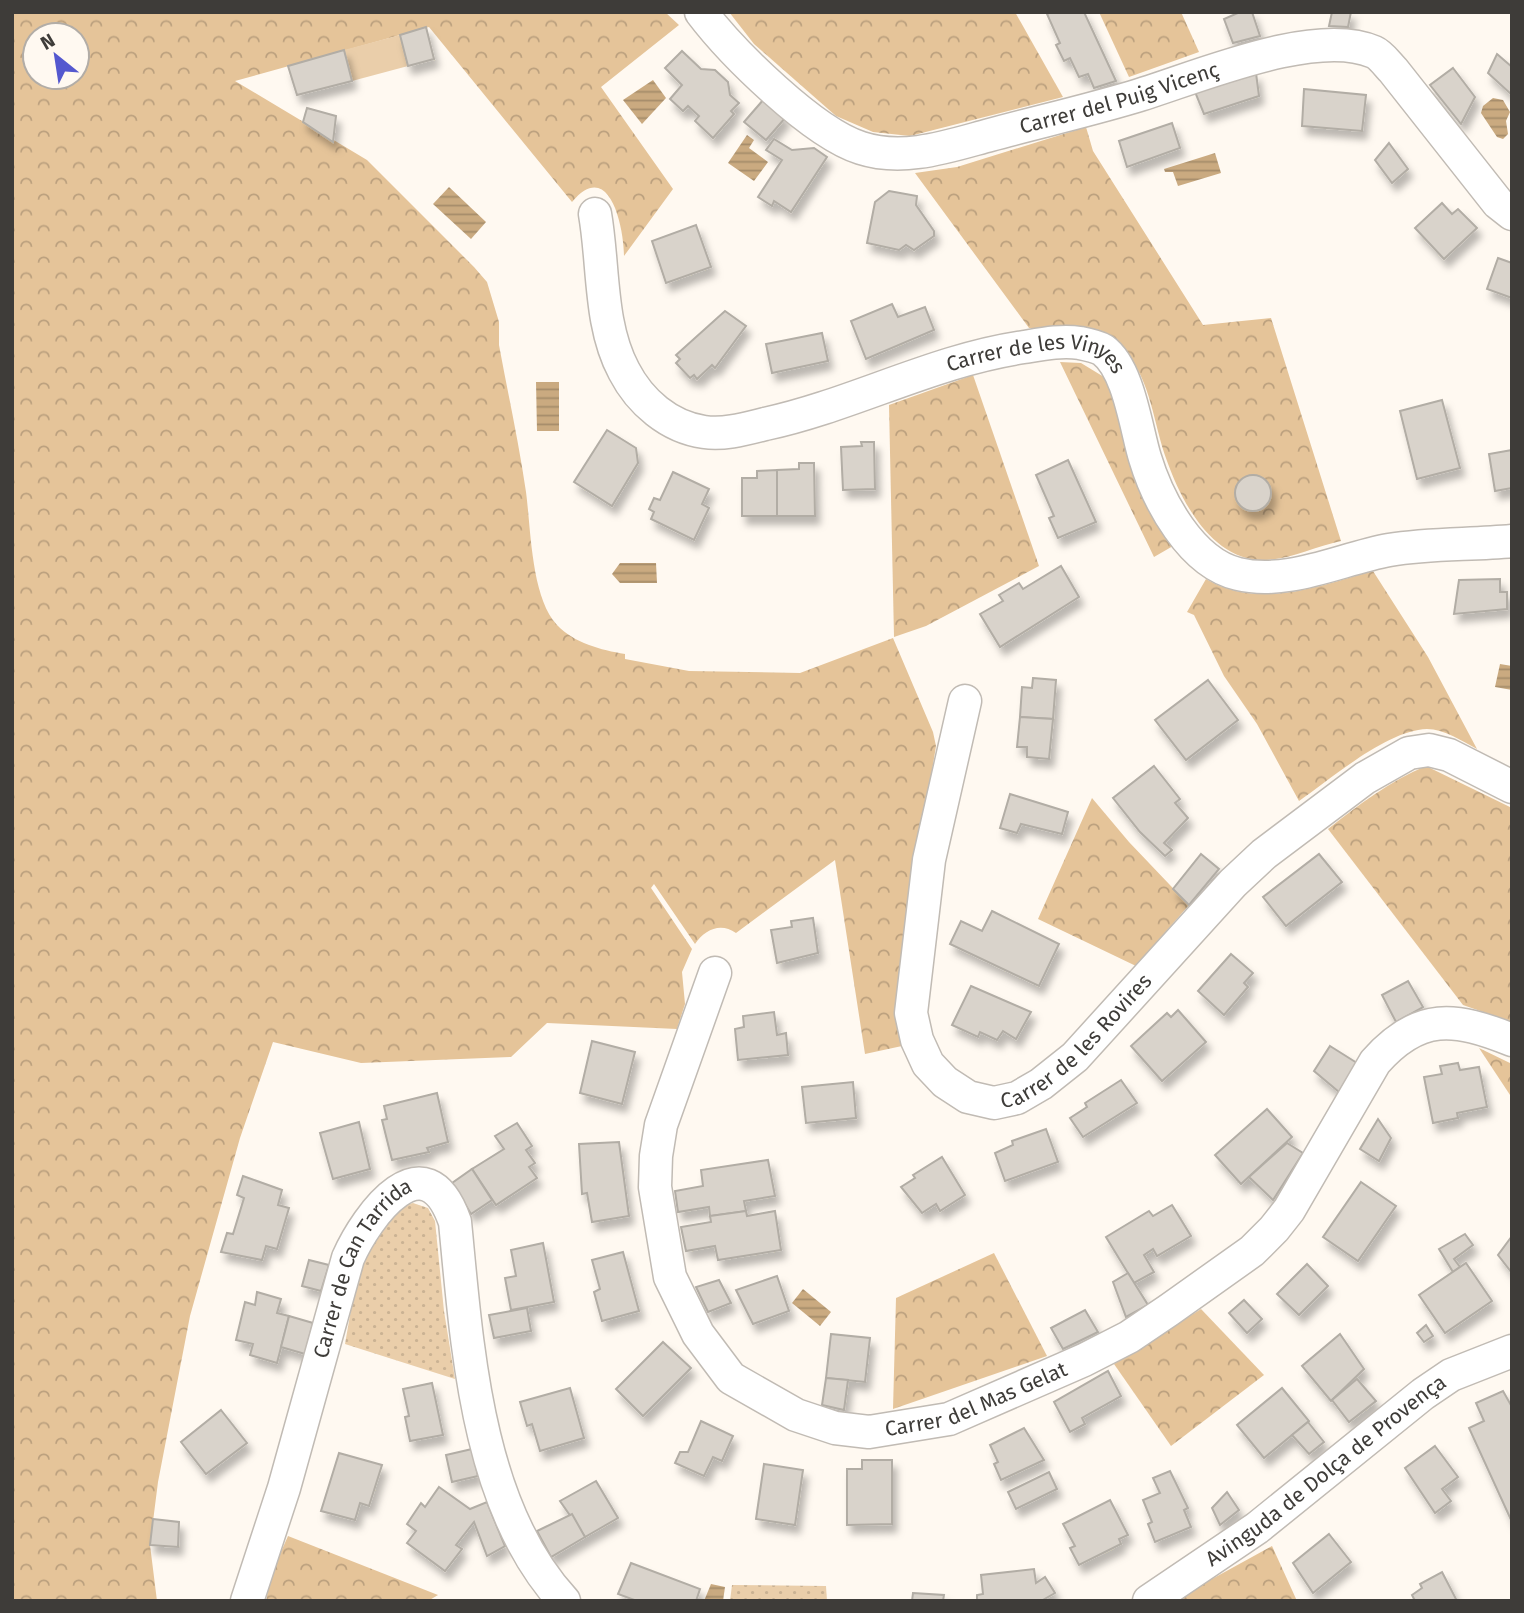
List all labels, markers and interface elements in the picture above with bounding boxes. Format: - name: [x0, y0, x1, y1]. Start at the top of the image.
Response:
- north arrow: [21, 21, 91, 91]
- text: N: [37, 29, 59, 55]
- street label: Carrer del Puig Vicenç: [1017, 56, 1222, 140]
- street label: Carrer de les Vinyes: [943, 329, 1131, 378]
- street label: Carrer de les Rovires: [998, 968, 1157, 1114]
- street label: Carrer de Can Tarrida: [308, 1173, 416, 1361]
- street label: Carrer del Mas Gelat: [883, 1356, 1071, 1442]
- street label: Avinguda de Dolça de Provença: [1201, 1369, 1451, 1572]

